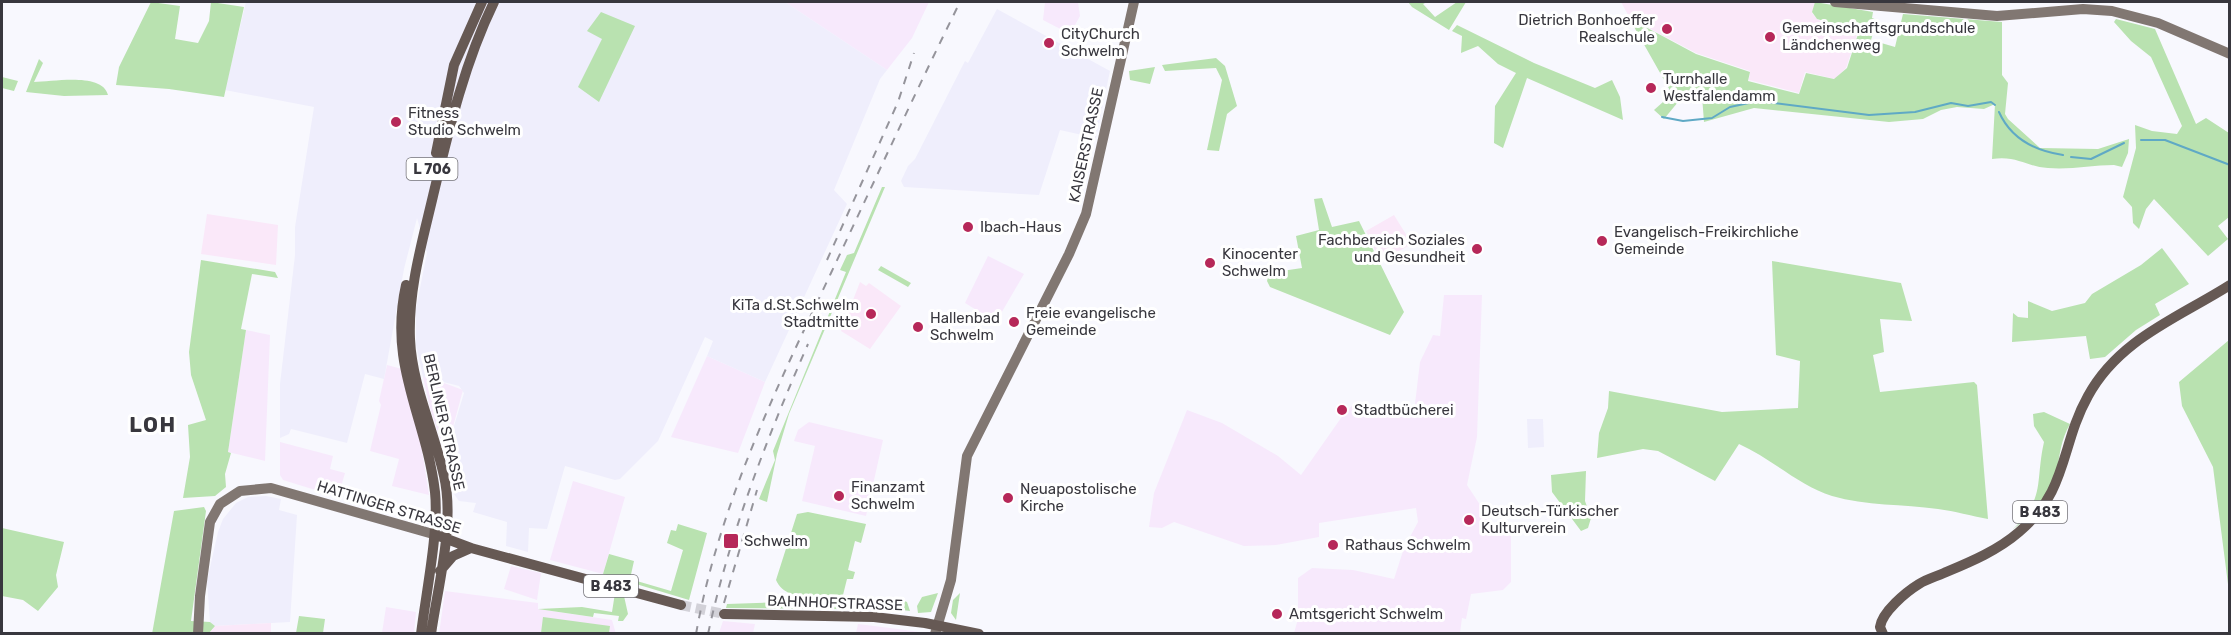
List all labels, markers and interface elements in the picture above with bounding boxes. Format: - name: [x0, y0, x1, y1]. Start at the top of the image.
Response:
- place label: Dietrich Bonhoeffer Realschule: [1518, 11, 1655, 46]
- place label: Gemeinschaftsgrundschule Ländchenweg: [1782, 19, 1975, 54]
- marker: Dietrich Bonhoeffer Realschule: [1660, 22, 1674, 36]
- place label: CityChurch Schwelm: [1061, 25, 1140, 60]
- marker: Gemeinschaftsgrundschule Ländchenweg: [1763, 30, 1777, 44]
- marker: CityChurch Schwelm: [1042, 36, 1056, 50]
- place label: Turnhalle Westfalendamm: [1663, 70, 1776, 105]
- marker: Turnhalle Westfalendamm: [1644, 81, 1658, 95]
- street label: KAISERSTRASSE: [1065, 86, 1107, 204]
- place label: Fitness Studio Schwelm: [408, 104, 521, 139]
- marker: Fitness Studio Schwelm: [389, 115, 403, 129]
- road number: L 706: [406, 158, 458, 180]
- place label: Ibach-Haus: [980, 218, 1062, 236]
- marker: Ibach-Haus: [961, 220, 975, 234]
- place label: Evangelisch-Freikirchliche Gemeinde: [1614, 223, 1799, 258]
- place label: Fachbereich Soziales und Gesundheit: [1318, 231, 1465, 266]
- marker: Evangelisch-Freikirchliche Gemeinde: [1595, 234, 1609, 248]
- marker: Fachbereich Soziales und Gesundheit: [1470, 242, 1484, 256]
- place label: Kinocenter Schwelm: [1222, 245, 1298, 280]
- marker: Kinocenter Schwelm: [1203, 256, 1217, 270]
- place label: KiTa d.St.Schwelm Stadtmitte: [732, 296, 859, 331]
- place label: Freie evangelische Gemeinde: [1026, 304, 1156, 339]
- marker: KiTa d.St.Schwelm Stadtmitte: [864, 307, 878, 321]
- place label: Hallenbad Schwelm: [930, 309, 1000, 344]
- marker: Freie evangelische Gemeinde: [1007, 315, 1021, 329]
- marker: Hallenbad Schwelm: [911, 320, 925, 334]
- street label: BERLINER STRASSE: [419, 352, 469, 492]
- place label: Stadtbücherei: [1354, 401, 1454, 419]
- marker: Stadtbücherei: [1335, 403, 1349, 417]
- district label: LOH: [129, 412, 177, 437]
- street label: HATTINGER STRASSE: [315, 477, 463, 537]
- place label: Finanzamt Schwelm: [851, 478, 925, 513]
- place label: Neuapostolische Kirche: [1020, 480, 1137, 515]
- marker: Finanzamt Schwelm: [832, 489, 846, 503]
- marker: Neuapostolische Kirche: [1001, 491, 1015, 505]
- road number: B 483: [2013, 501, 2067, 523]
- place label: Deutsch-Türkischer Kulturverein: [1481, 502, 1619, 537]
- marker: Deutsch-Türkischer Kulturverein: [1462, 513, 1476, 527]
- marker: Schwelm: [722, 532, 740, 550]
- place label: Schwelm: [744, 532, 808, 550]
- place label: Rathaus Schwelm: [1345, 536, 1471, 554]
- marker: Rathaus Schwelm: [1326, 538, 1340, 552]
- road number: B 483: [584, 575, 638, 597]
- street label: BAHNHOFSTRASSE: [767, 592, 903, 614]
- place label: Amtsgericht Schwelm: [1289, 605, 1443, 623]
- marker: Amtsgericht Schwelm: [1270, 607, 1284, 621]

